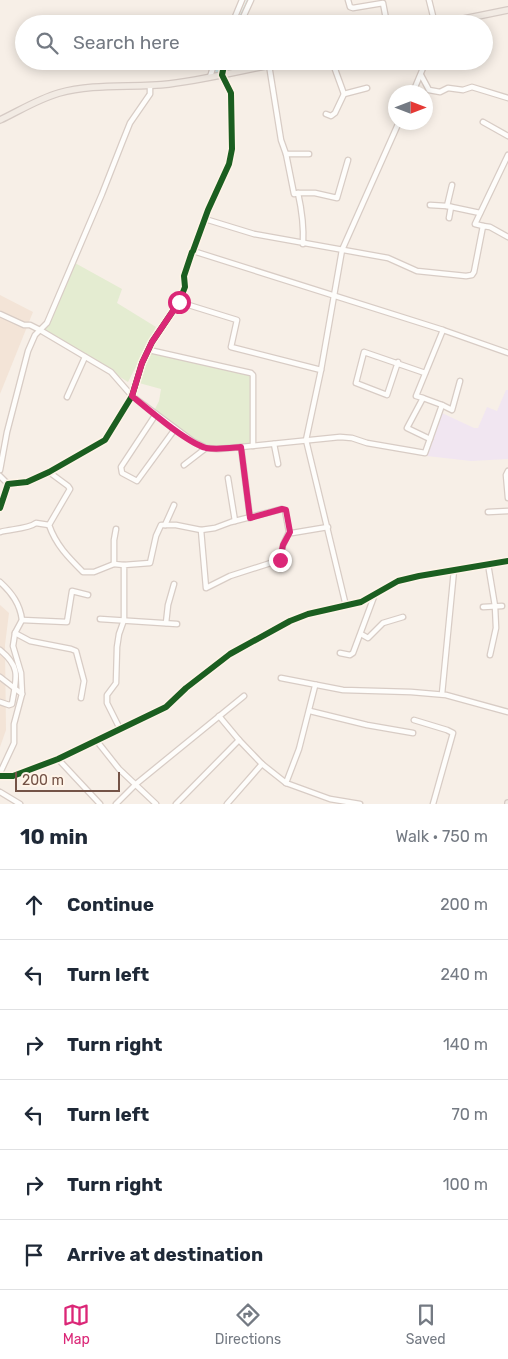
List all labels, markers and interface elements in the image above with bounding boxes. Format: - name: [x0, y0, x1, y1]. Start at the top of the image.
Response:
- search box: [15, 15, 493, 70]
- icon: search: [33, 29, 61, 57]
- text: Search here: [73, 31, 180, 54]
- north arrow: [388, 85, 433, 130]
- route start: [168, 291, 191, 314]
- route end: [269, 549, 292, 572]
- scale bar: [15, 769, 120, 792]
- text: 200 m: [22, 772, 64, 789]
- text: 10 min: [20, 824, 88, 849]
- text: Walk · 750 m: [396, 827, 488, 846]
- icon: ahead: [20, 891, 48, 919]
- text: Continue: [67, 893, 154, 916]
- text: 200 m: [440, 895, 488, 914]
- icon: left: [20, 961, 48, 989]
- text: Turn left: [67, 963, 149, 986]
- text: 240 m: [441, 965, 488, 984]
- icon: right: [20, 1031, 48, 1059]
- text: Turn right: [67, 1033, 162, 1056]
- text: 140 m: [443, 1035, 488, 1054]
- icon: left: [20, 1101, 48, 1129]
- text: Turn left: [67, 1103, 149, 1126]
- text: 70 m: [451, 1105, 488, 1124]
- icon: right: [20, 1171, 48, 1199]
- text: Turn right: [67, 1173, 162, 1196]
- text: 100 m: [443, 1175, 488, 1194]
- icon: arrive: [20, 1241, 48, 1269]
- text: Arrive at destination: [67, 1243, 263, 1266]
- tab: Map: [62, 1301, 90, 1348]
- tab: Directions: [215, 1301, 281, 1348]
- tab: Saved: [406, 1301, 446, 1348]

